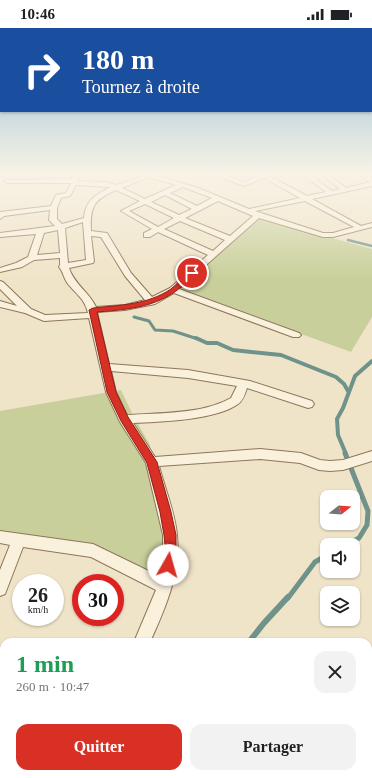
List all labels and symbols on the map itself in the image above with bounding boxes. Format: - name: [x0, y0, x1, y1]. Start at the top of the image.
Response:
- pin: [175, 256, 209, 290]
- north arrow: [320, 490, 360, 530]
- position arrow: [147, 544, 189, 586]
- speed limit sign: 30: [72, 574, 124, 626]

